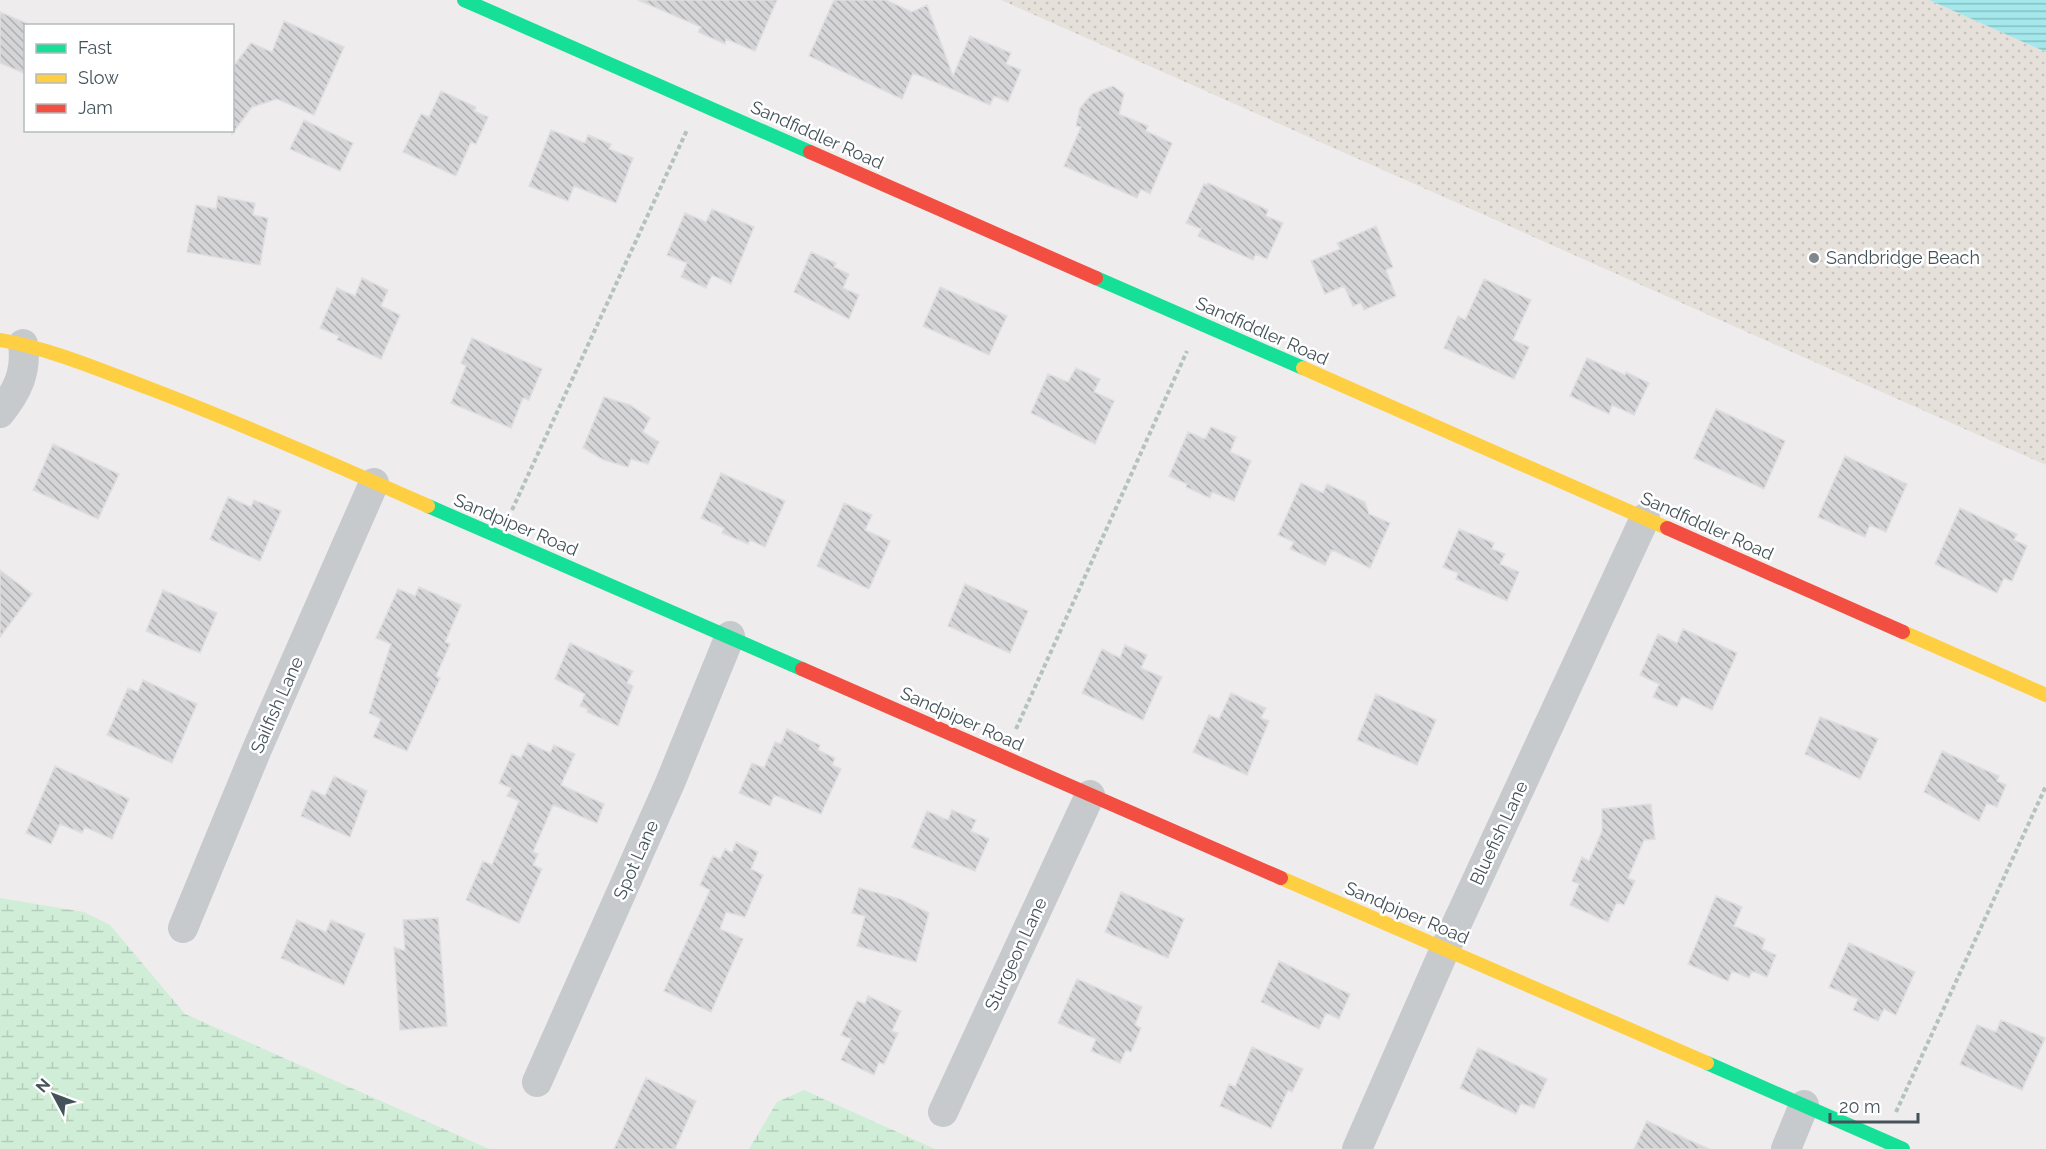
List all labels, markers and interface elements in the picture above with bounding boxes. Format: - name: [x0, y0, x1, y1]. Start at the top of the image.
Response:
- legend: [24, 24, 234, 132]
- text: Fast: [78, 37, 112, 58]
- text: Slow: [78, 67, 119, 88]
- street label: Sandfiddler Road: [748, 96, 887, 173]
- text: Jam: [78, 97, 113, 118]
- place label: Sandbridge Beach: [1826, 247, 1980, 268]
- marker: Sandbridge Beach: [1807, 251, 1821, 265]
- street label: Sandfiddler Road: [1193, 292, 1332, 369]
- street label: Sandfiddler Road: [1638, 487, 1777, 564]
- street label: Sandpiper Road: [451, 489, 581, 560]
- street label: Sailfish Lane: [246, 653, 307, 756]
- street label: Sandpiper Road: [897, 682, 1027, 755]
- street label: Bluefish Lane: [1465, 777, 1532, 888]
- street label: Spot Lane: [609, 816, 663, 903]
- street label: Sandpiper Road: [1342, 877, 1472, 948]
- street label: Sturgeon Lane: [980, 893, 1051, 1014]
- north arrow: [24, 1065, 84, 1125]
- text: N: [32, 1075, 54, 1096]
- scale bar: [1830, 1086, 1918, 1124]
- text: 20 m: [1839, 1096, 1881, 1117]

